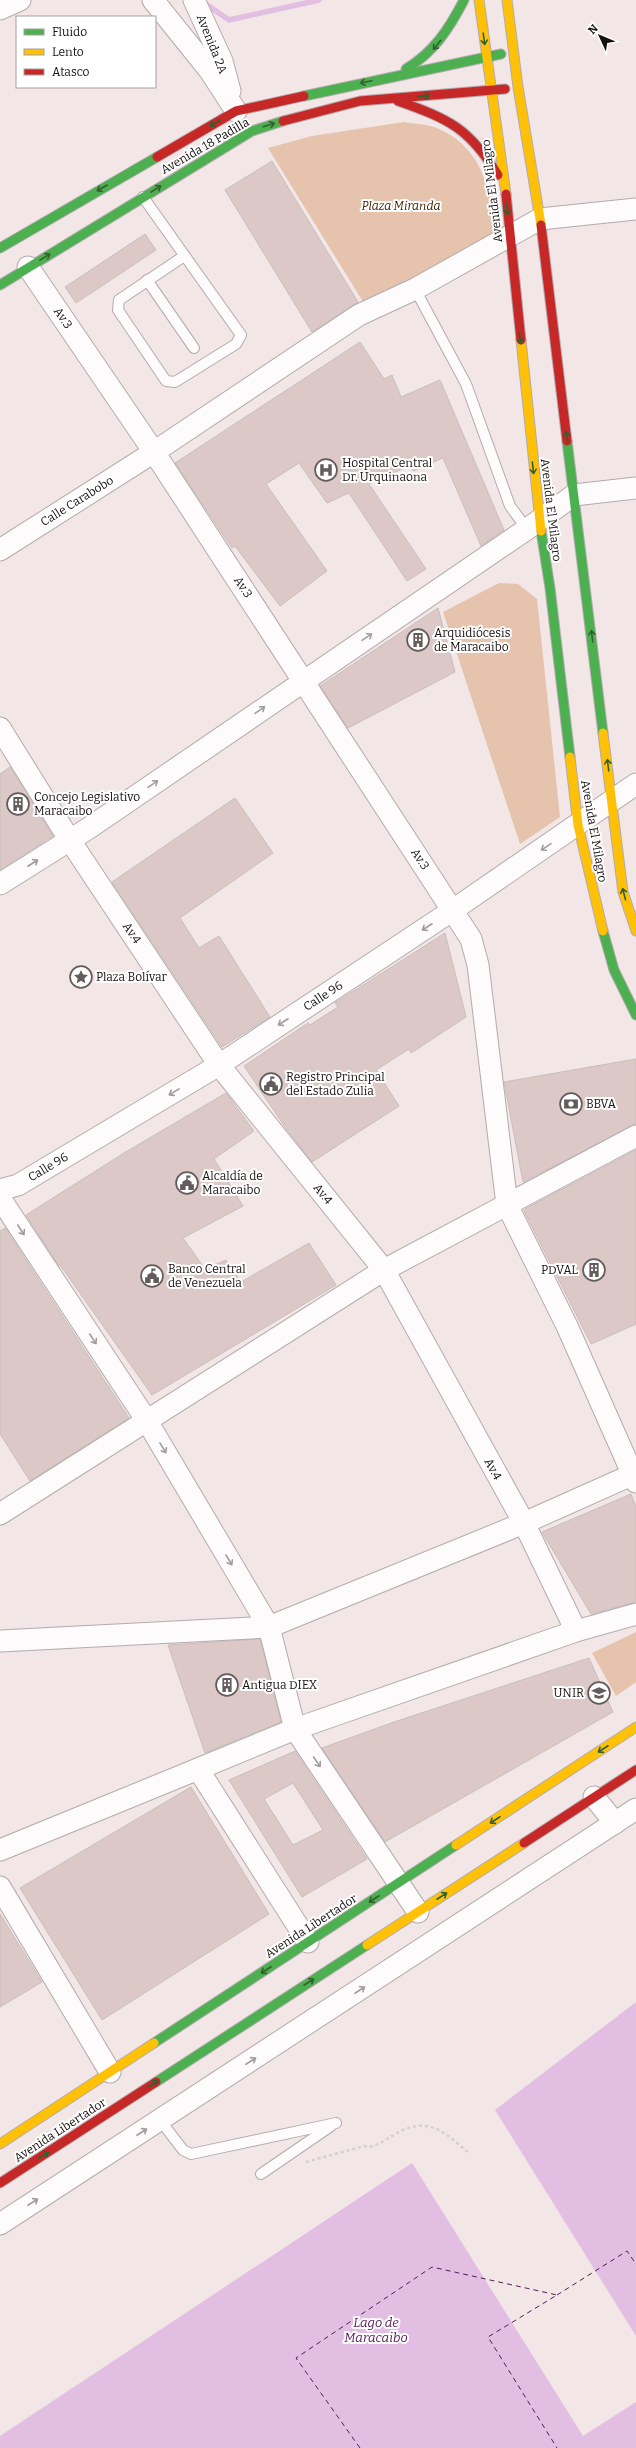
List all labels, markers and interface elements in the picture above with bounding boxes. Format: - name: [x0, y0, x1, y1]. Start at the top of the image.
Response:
- street label: Avenida 2A: [194, 12, 230, 76]
- legend: [16, 16, 156, 88]
- north arrow: [580, 16, 620, 56]
- text: N: [586, 21, 601, 37]
- text: Fluido: [52, 25, 87, 39]
- one-way arrow: [480, 32, 488, 45]
- one-way arrow: [432, 39, 441, 50]
- text: Lento: [52, 45, 84, 59]
- text: Atasco: [52, 65, 90, 79]
- one-way arrow: [360, 79, 373, 87]
- one-way arrow: [417, 93, 430, 100]
- street label: Avenida 18 Padilla: [158, 115, 252, 177]
- one-way arrow: [209, 119, 221, 127]
- one-way arrow: [262, 121, 275, 128]
- street label: Avenida El Milagro: [479, 139, 505, 243]
- one-way arrow: [96, 184, 108, 192]
- one-way arrow: [150, 185, 161, 193]
- park label: Plaza Miranda: [362, 199, 440, 213]
- one-way arrow: [503, 202, 511, 215]
- one-way arrow: [39, 253, 50, 261]
- street label: Av.3: [51, 305, 75, 331]
- one-way arrow: [516, 332, 524, 345]
- one-way arrow: [563, 431, 571, 444]
- place label: Hospital Central Dr. Urquinaona: [342, 456, 433, 484]
- hospital icon: Hospital Central Dr. Urquinaona: [313, 457, 339, 483]
- street label: Avenida El Milagro: [538, 458, 564, 562]
- one-way arrow: [530, 461, 537, 474]
- street label: Calle Carabobo: [38, 473, 116, 529]
- street label: Av.3: [231, 574, 255, 600]
- place label: Arquidiócesis de Maracaibo: [434, 626, 511, 654]
- building icon: Arquidiócesis de Maracaibo: [405, 627, 431, 653]
- one-way arrow: [588, 630, 595, 643]
- one-way arrow: [362, 633, 373, 641]
- one-way arrow: [254, 706, 265, 714]
- one-way arrow: [604, 759, 611, 772]
- street label: Avenida El Milagro: [578, 779, 610, 883]
- one-way arrow: [147, 780, 158, 788]
- place label: Concejo Legislativo Maracaibo: [34, 790, 140, 818]
- building icon: Concejo Legislativo Maracaibo: [5, 791, 31, 817]
- one-way arrow: [541, 843, 552, 851]
- street label: Av.3: [408, 846, 432, 872]
- one-way arrow: [27, 859, 38, 867]
- one-way arrow: [619, 888, 627, 901]
- street label: Av.4: [120, 920, 144, 946]
- one-way arrow: [422, 923, 433, 931]
- place icon: Plaza Bolívar: [68, 964, 94, 990]
- place label: Plaza Bolívar: [96, 970, 168, 984]
- street label: Calle 96: [301, 978, 345, 1014]
- one-way arrow: [278, 1018, 289, 1026]
- place label: Registro Principal del Estado Zulia: [286, 1070, 385, 1098]
- public building icon: Registro Principal del Estado Zulia: [258, 1071, 284, 1097]
- one-way arrow: [168, 1088, 180, 1096]
- bank icon: BBVA: [558, 1091, 584, 1117]
- place label: BBVA: [586, 1097, 617, 1111]
- street label: Calle 96: [26, 1150, 70, 1184]
- place label: Alcaldía de Maracaibo: [202, 1169, 263, 1197]
- public building icon: Alcaldía de Maracaibo: [174, 1170, 200, 1196]
- street label: Av.4: [310, 1181, 336, 1207]
- one-way arrow: [18, 1224, 26, 1236]
- building icon: PDVAL: [581, 1257, 607, 1283]
- place label: Banco Central de Venezuela: [168, 1262, 246, 1290]
- public building icon: Banco Central de Venezuela: [139, 1263, 165, 1289]
- place label: PDVAL: [541, 1263, 578, 1277]
- one-way arrow: [89, 1333, 97, 1344]
- one-way arrow: [160, 1442, 168, 1454]
- street label: Av.4: [481, 1456, 505, 1482]
- one-way arrow: [226, 1554, 234, 1566]
- building icon: Antigua DIEX: [214, 1672, 240, 1698]
- place label: Antigua DIEX: [242, 1678, 318, 1692]
- school or university icon: UNIR: [586, 1680, 612, 1706]
- place label: UNIR: [553, 1686, 584, 1700]
- one-way arrow: [598, 1744, 609, 1753]
- one-way arrow: [313, 1756, 321, 1767]
- one-way arrow: [490, 1816, 501, 1824]
- street label: Avenida Libertador: [262, 1891, 360, 1961]
- one-way arrow: [436, 1892, 448, 1900]
- one-way arrow: [369, 1895, 380, 1903]
- one-way arrow: [260, 1966, 271, 1974]
- one-way arrow: [304, 1978, 315, 1987]
- one-way arrow: [354, 1986, 365, 1994]
- one-way arrow: [245, 2057, 256, 2065]
- one-way arrow: [148, 2080, 159, 2088]
- street label: Avenida Libertador: [11, 2095, 109, 2165]
- one-way arrow: [136, 2128, 147, 2136]
- one-way arrow: [39, 2150, 50, 2159]
- one-way arrow: [27, 2198, 39, 2206]
- water label: Lago de Maracaibo: [344, 2315, 408, 2345]

